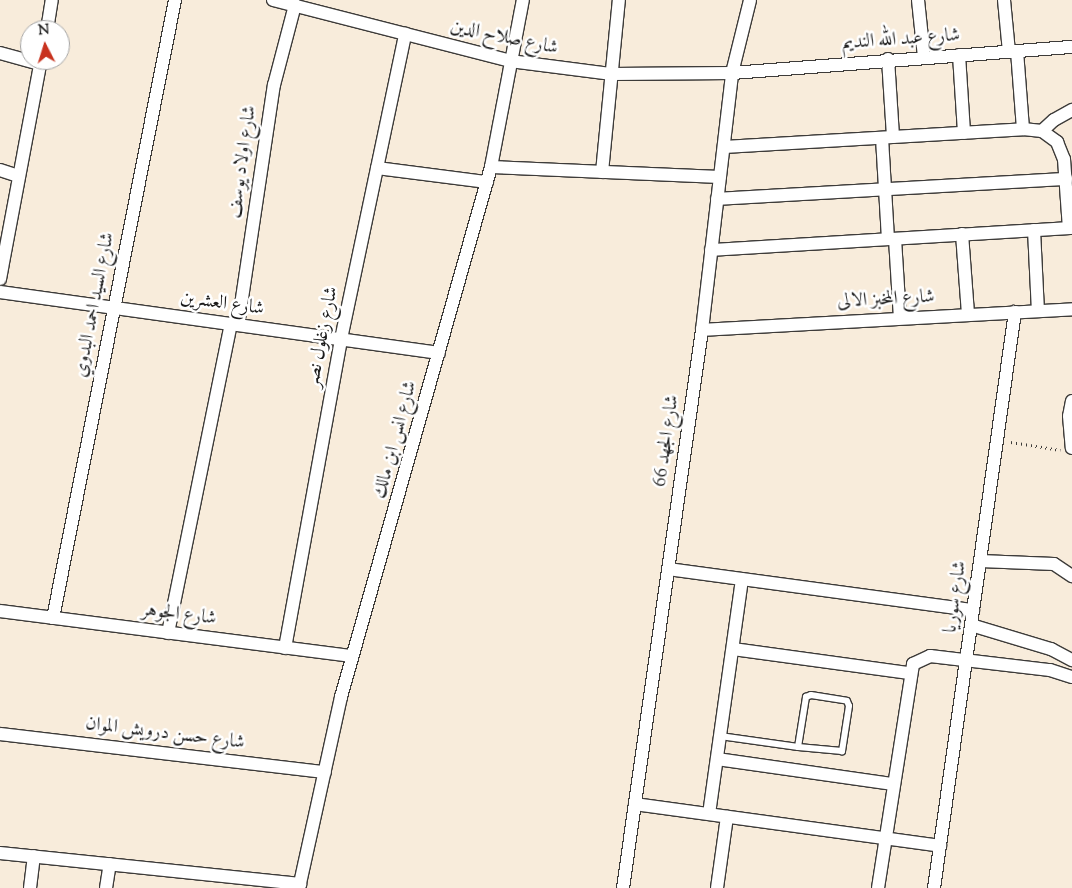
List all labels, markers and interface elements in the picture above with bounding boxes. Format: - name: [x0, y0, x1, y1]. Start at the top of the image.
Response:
- street label: شارع صلاح الدين: [448, 15, 560, 61]
- north arrow: [20, 20, 70, 70]
- text: N: [37, 21, 50, 42]
- street label: شارع عبد الله النديم: [841, 25, 961, 55]
- street label: شارع اولاد يوسف: [224, 104, 262, 220]
- street label: شارع السيد احمد البدوي: [70, 231, 120, 379]
- street label: شارع زغلول نصر: [302, 285, 344, 389]
- street label: شارع المخبز الالى: [837, 286, 935, 314]
- street label: شارع العشرين: [179, 287, 265, 321]
- street label: شارع انس ابن مالك: [369, 379, 423, 501]
- street label: شارع الجهد 66: [649, 394, 685, 488]
- street label: شارع سوريا: [940, 560, 972, 634]
- street label: شارع الجوهر: [140, 599, 218, 631]
- street label: شارع حسن درويش الموان: [84, 713, 246, 755]

